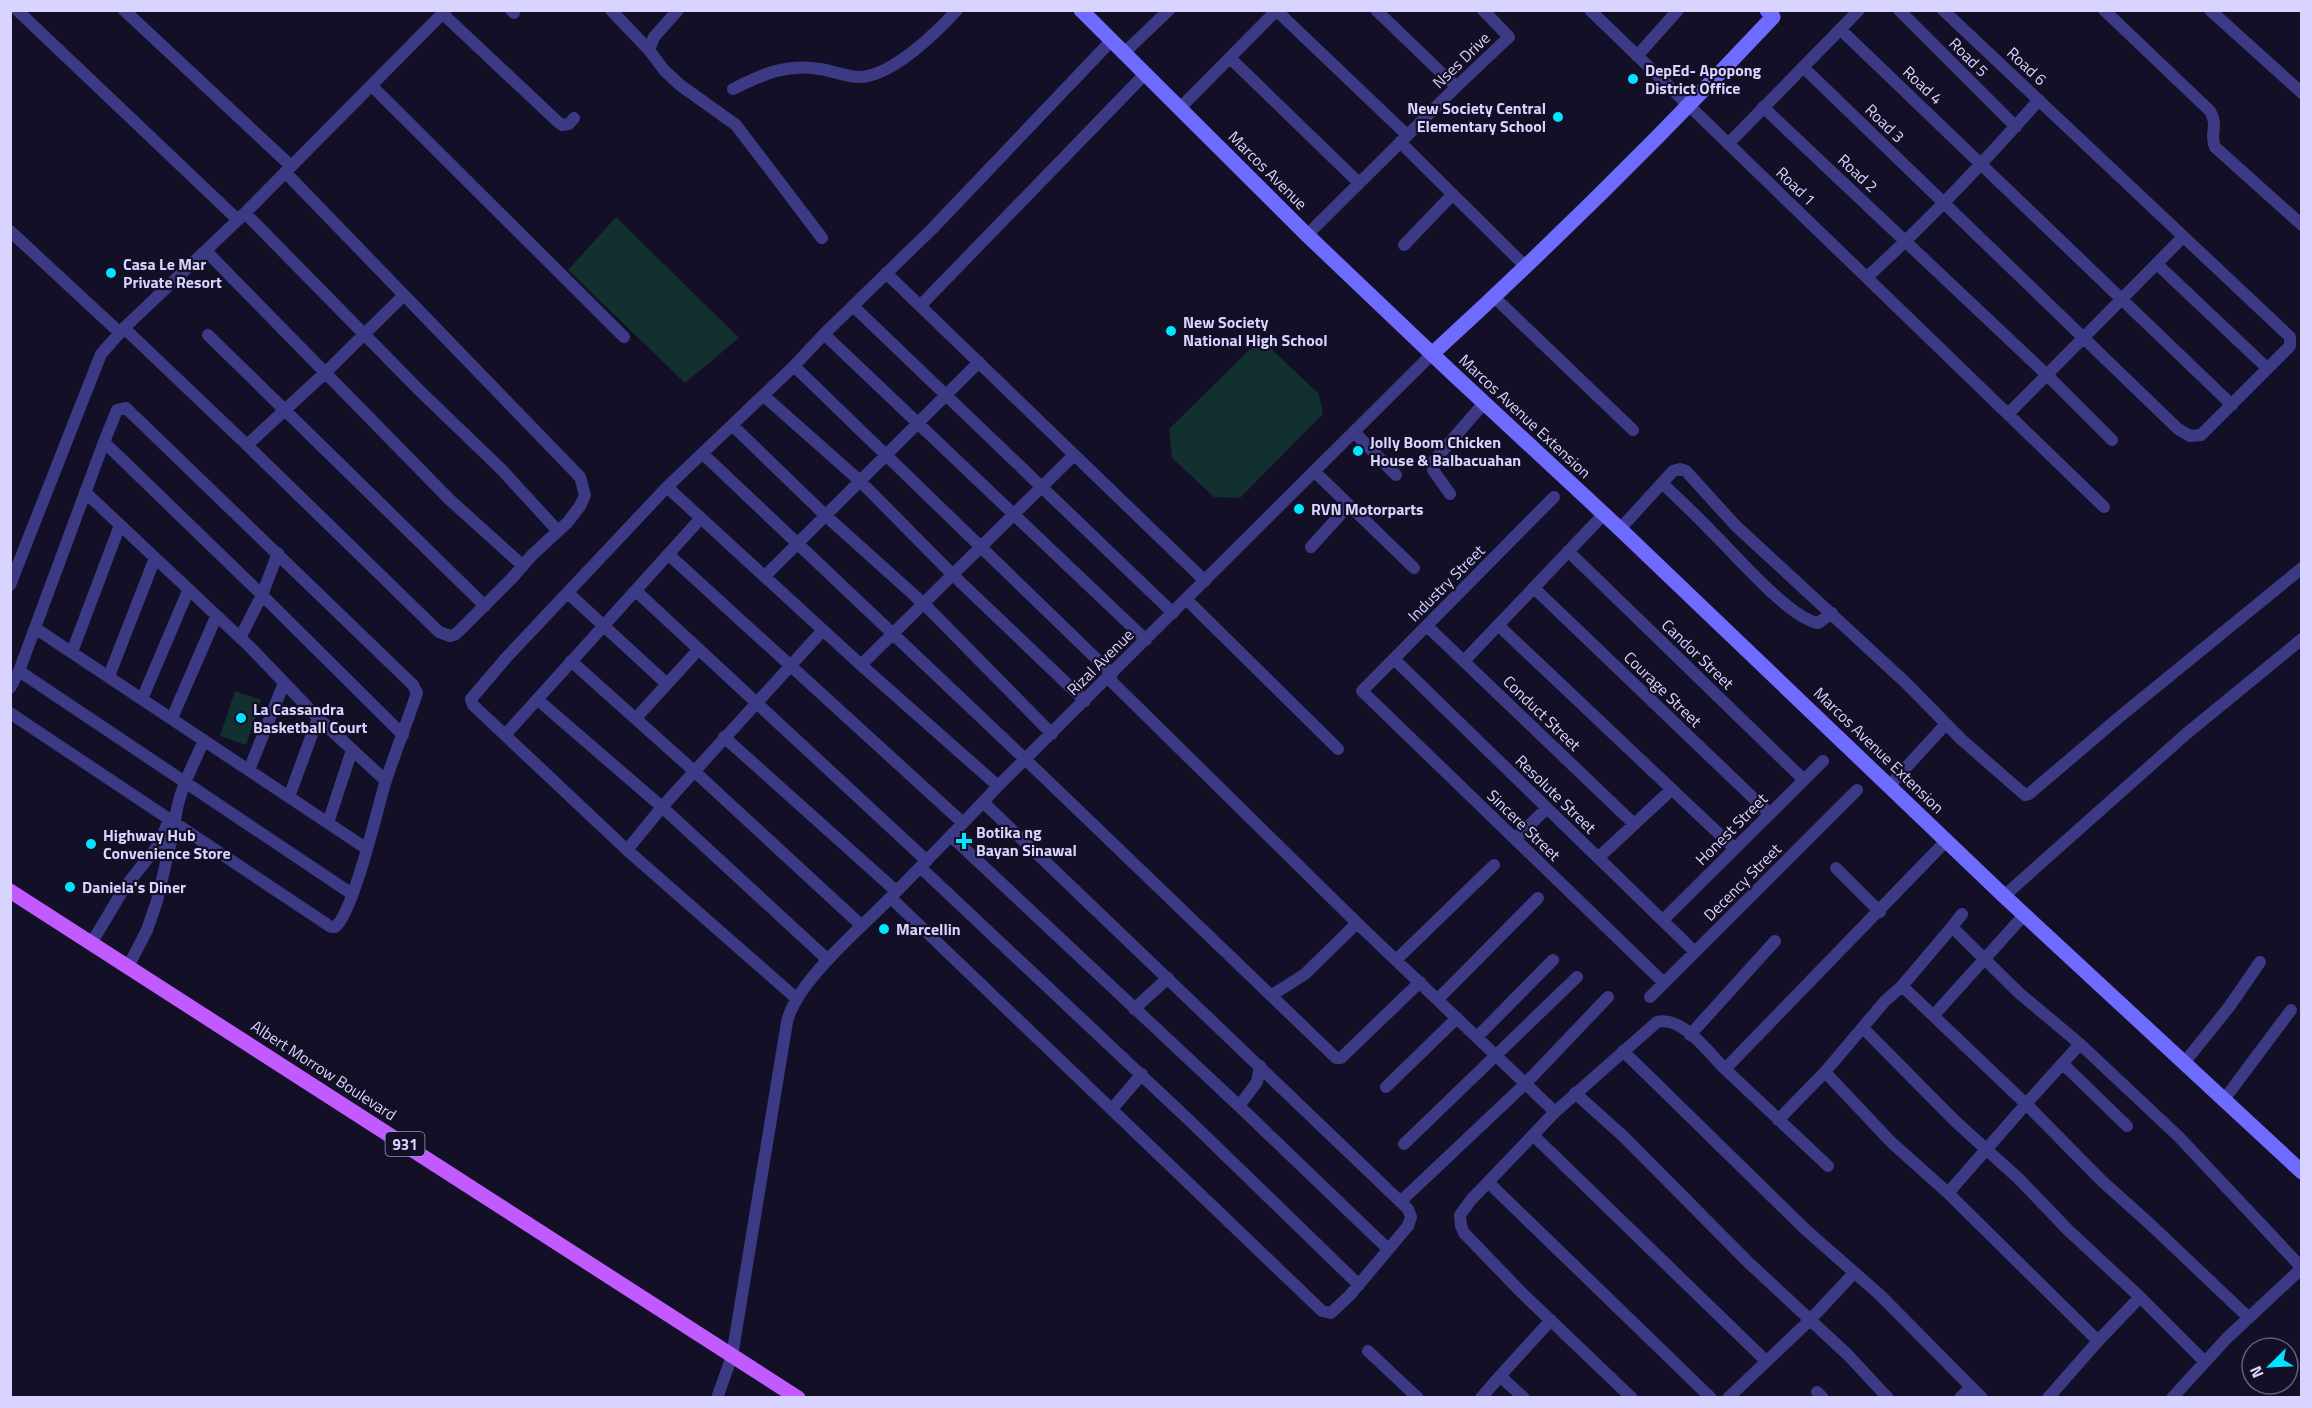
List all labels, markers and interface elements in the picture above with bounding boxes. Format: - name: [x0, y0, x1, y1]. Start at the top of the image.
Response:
- street label: Nses Drive: [1427, 26, 1495, 94]
- street label: Road 5: [1944, 32, 1994, 82]
- street label: Road 6: [2002, 41, 2052, 91]
- place label: DepEd- Apopong District Office: [1645, 58, 1762, 100]
- street label: Road 4: [1898, 60, 1948, 110]
- marker: DepEd- Apopong District Office: [1626, 72, 1640, 86]
- place label: New Society Central Elementary School: [1407, 96, 1546, 138]
- street label: Road 3: [1860, 98, 1910, 148]
- marker: New Society Central Elementary School: [1551, 110, 1565, 124]
- street label: Marcos Avenue: [1223, 125, 1313, 215]
- street label: Road 2: [1833, 148, 1883, 198]
- street label: Road 1: [1771, 161, 1821, 211]
- place label: Casa Le Mar Private Resort: [123, 252, 222, 294]
- marker: Casa Le Mar Private Resort: [104, 266, 118, 280]
- place label: New Society National High School: [1183, 310, 1328, 352]
- marker: New Society National High School: [1164, 324, 1178, 338]
- street label: Marcos Avenue Extension: [1454, 348, 1596, 484]
- place label: Jolly Boom Chicken House & Balbacuahan: [1370, 430, 1521, 472]
- marker: Jolly Boom Chicken House & Balbacuahan: [1351, 444, 1365, 458]
- place label: RVN Motorparts: [1311, 497, 1424, 521]
- marker: RVN Motorparts: [1292, 502, 1306, 516]
- street label: Industry Street: [1402, 539, 1490, 627]
- street label: Candor Street: [1656, 613, 1740, 695]
- street label: Rizal Avenue: [1061, 623, 1139, 701]
- street label: Courage Street: [1619, 646, 1708, 733]
- street label: Conduct Street: [1498, 670, 1587, 757]
- street label: Marcos Avenue Extension: [1808, 681, 1950, 819]
- place label: La Cassandra Basketball Court: [253, 697, 367, 739]
- marker: La Cassandra Basketball Court: [234, 711, 248, 725]
- street label: Resolute Street: [1510, 749, 1602, 839]
- street label: Sincere Street: [1482, 784, 1566, 867]
- street label: Honest Street: [1689, 787, 1773, 871]
- place label: Botika ng Bayan Sinawal: [976, 820, 1077, 862]
- place label: Highway Hub Convenience Store: [103, 823, 231, 865]
- marker: Botika ng Bayan Sinawal: [957, 834, 971, 848]
- marker: Highway Hub Convenience Store: [84, 837, 98, 851]
- street label: Decency Street: [1698, 837, 1787, 926]
- place label: Daniela's Diner: [82, 875, 186, 899]
- marker: Daniela's Diner: [63, 880, 77, 894]
- place label: Marcellin: [896, 917, 961, 941]
- marker: Marcellin: [877, 922, 891, 936]
- street label: Albert Morrow Boulevard: [247, 1014, 401, 1126]
- road number: 931: [386, 1132, 424, 1156]
- north arrow: [2240, 1336, 2300, 1396]
- text: N: [2243, 1362, 2270, 1382]

